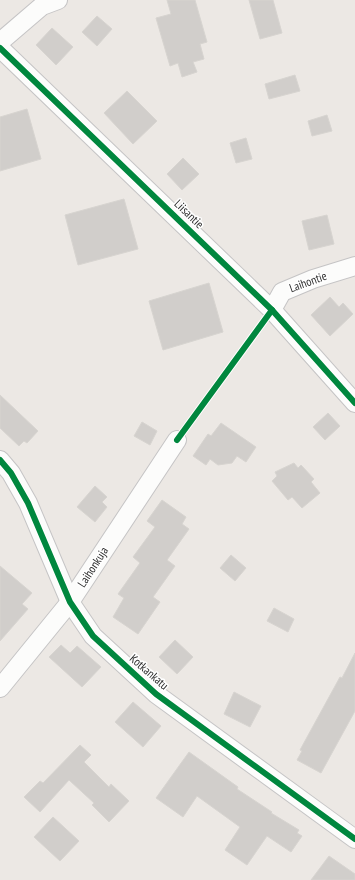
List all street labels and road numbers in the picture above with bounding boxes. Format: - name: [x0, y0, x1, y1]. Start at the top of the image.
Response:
- street label: Liisantie: [171, 196, 207, 231]
- street label: Laihontie: [287, 268, 329, 295]
- street label: Laihonkuja: [74, 544, 111, 590]
- street label: Kotkankatu: [127, 651, 172, 693]

